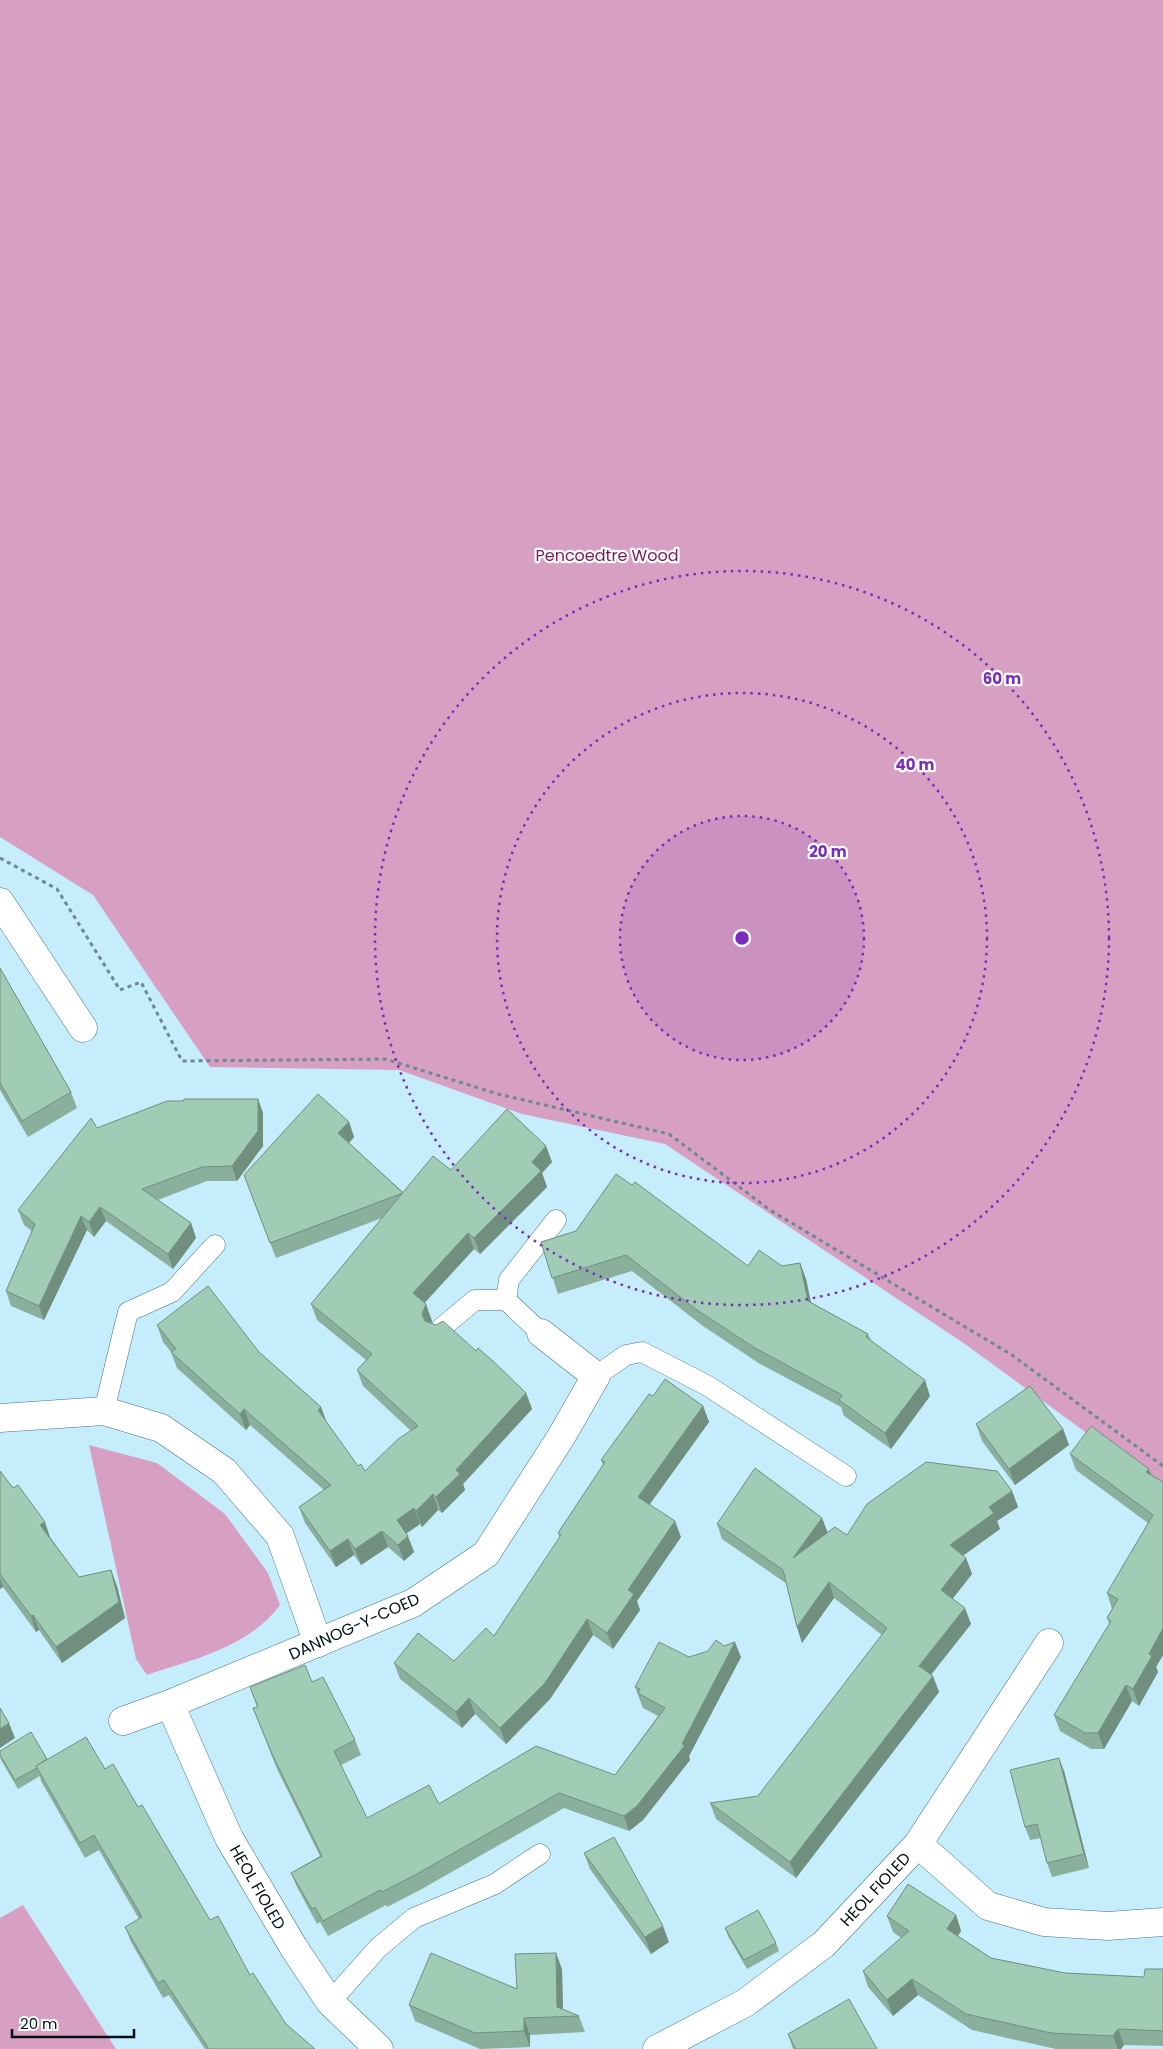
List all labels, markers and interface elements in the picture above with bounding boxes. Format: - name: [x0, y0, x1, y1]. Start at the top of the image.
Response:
- park label: Pencoedtre Wood: [535, 544, 679, 567]
- text: 60 m: [983, 668, 1021, 689]
- text: 40 m: [895, 754, 935, 775]
- text: 20 m: [809, 841, 847, 862]
- centre of rings: [733, 929, 751, 947]
- street label: DANNOG-Y-COED: [285, 1587, 423, 1666]
- street label: HEOL FIOLED: [224, 1841, 291, 1934]
- street label: HEOL FIOLED: [835, 1847, 916, 1932]
- scale bar: [12, 2006, 135, 2038]
- text: 20 m: [20, 2013, 58, 2034]

